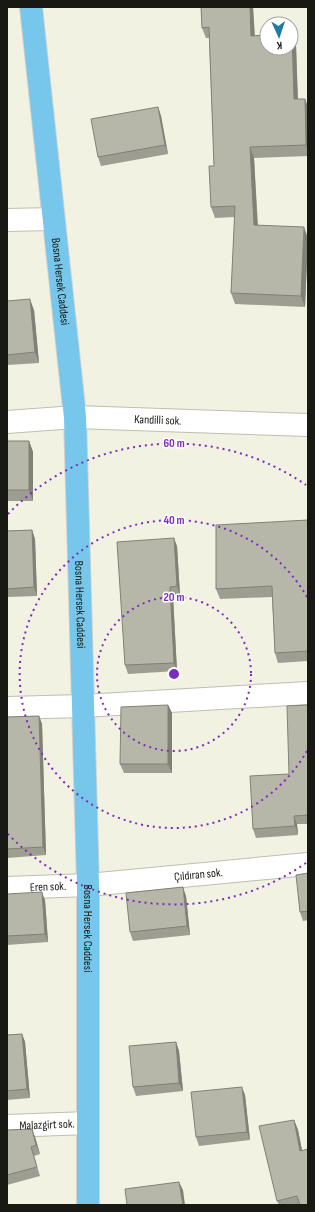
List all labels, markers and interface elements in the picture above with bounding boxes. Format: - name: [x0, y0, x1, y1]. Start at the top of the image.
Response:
- north arrow: [259, 16, 299, 56]
- text: K: [276, 39, 283, 52]
- street label: Bosna Hersek Caddesi: [48, 237, 73, 326]
- street label: Kandilli sok.: [134, 412, 182, 428]
- text: 60 m: [163, 436, 185, 451]
- text: 40 m: [163, 513, 185, 528]
- street label: Bosna Hersek Caddesi: [71, 560, 89, 649]
- text: 20 m: [164, 590, 184, 605]
- centre of rings: [167, 667, 181, 681]
- street label: Çıldıran sok.: [174, 865, 223, 884]
- street label: Eren sok.: [30, 878, 66, 895]
- street label: Bosna Hersek Caddesi: [81, 885, 96, 972]
- street label: Malazgirt sok.: [19, 1116, 75, 1133]

